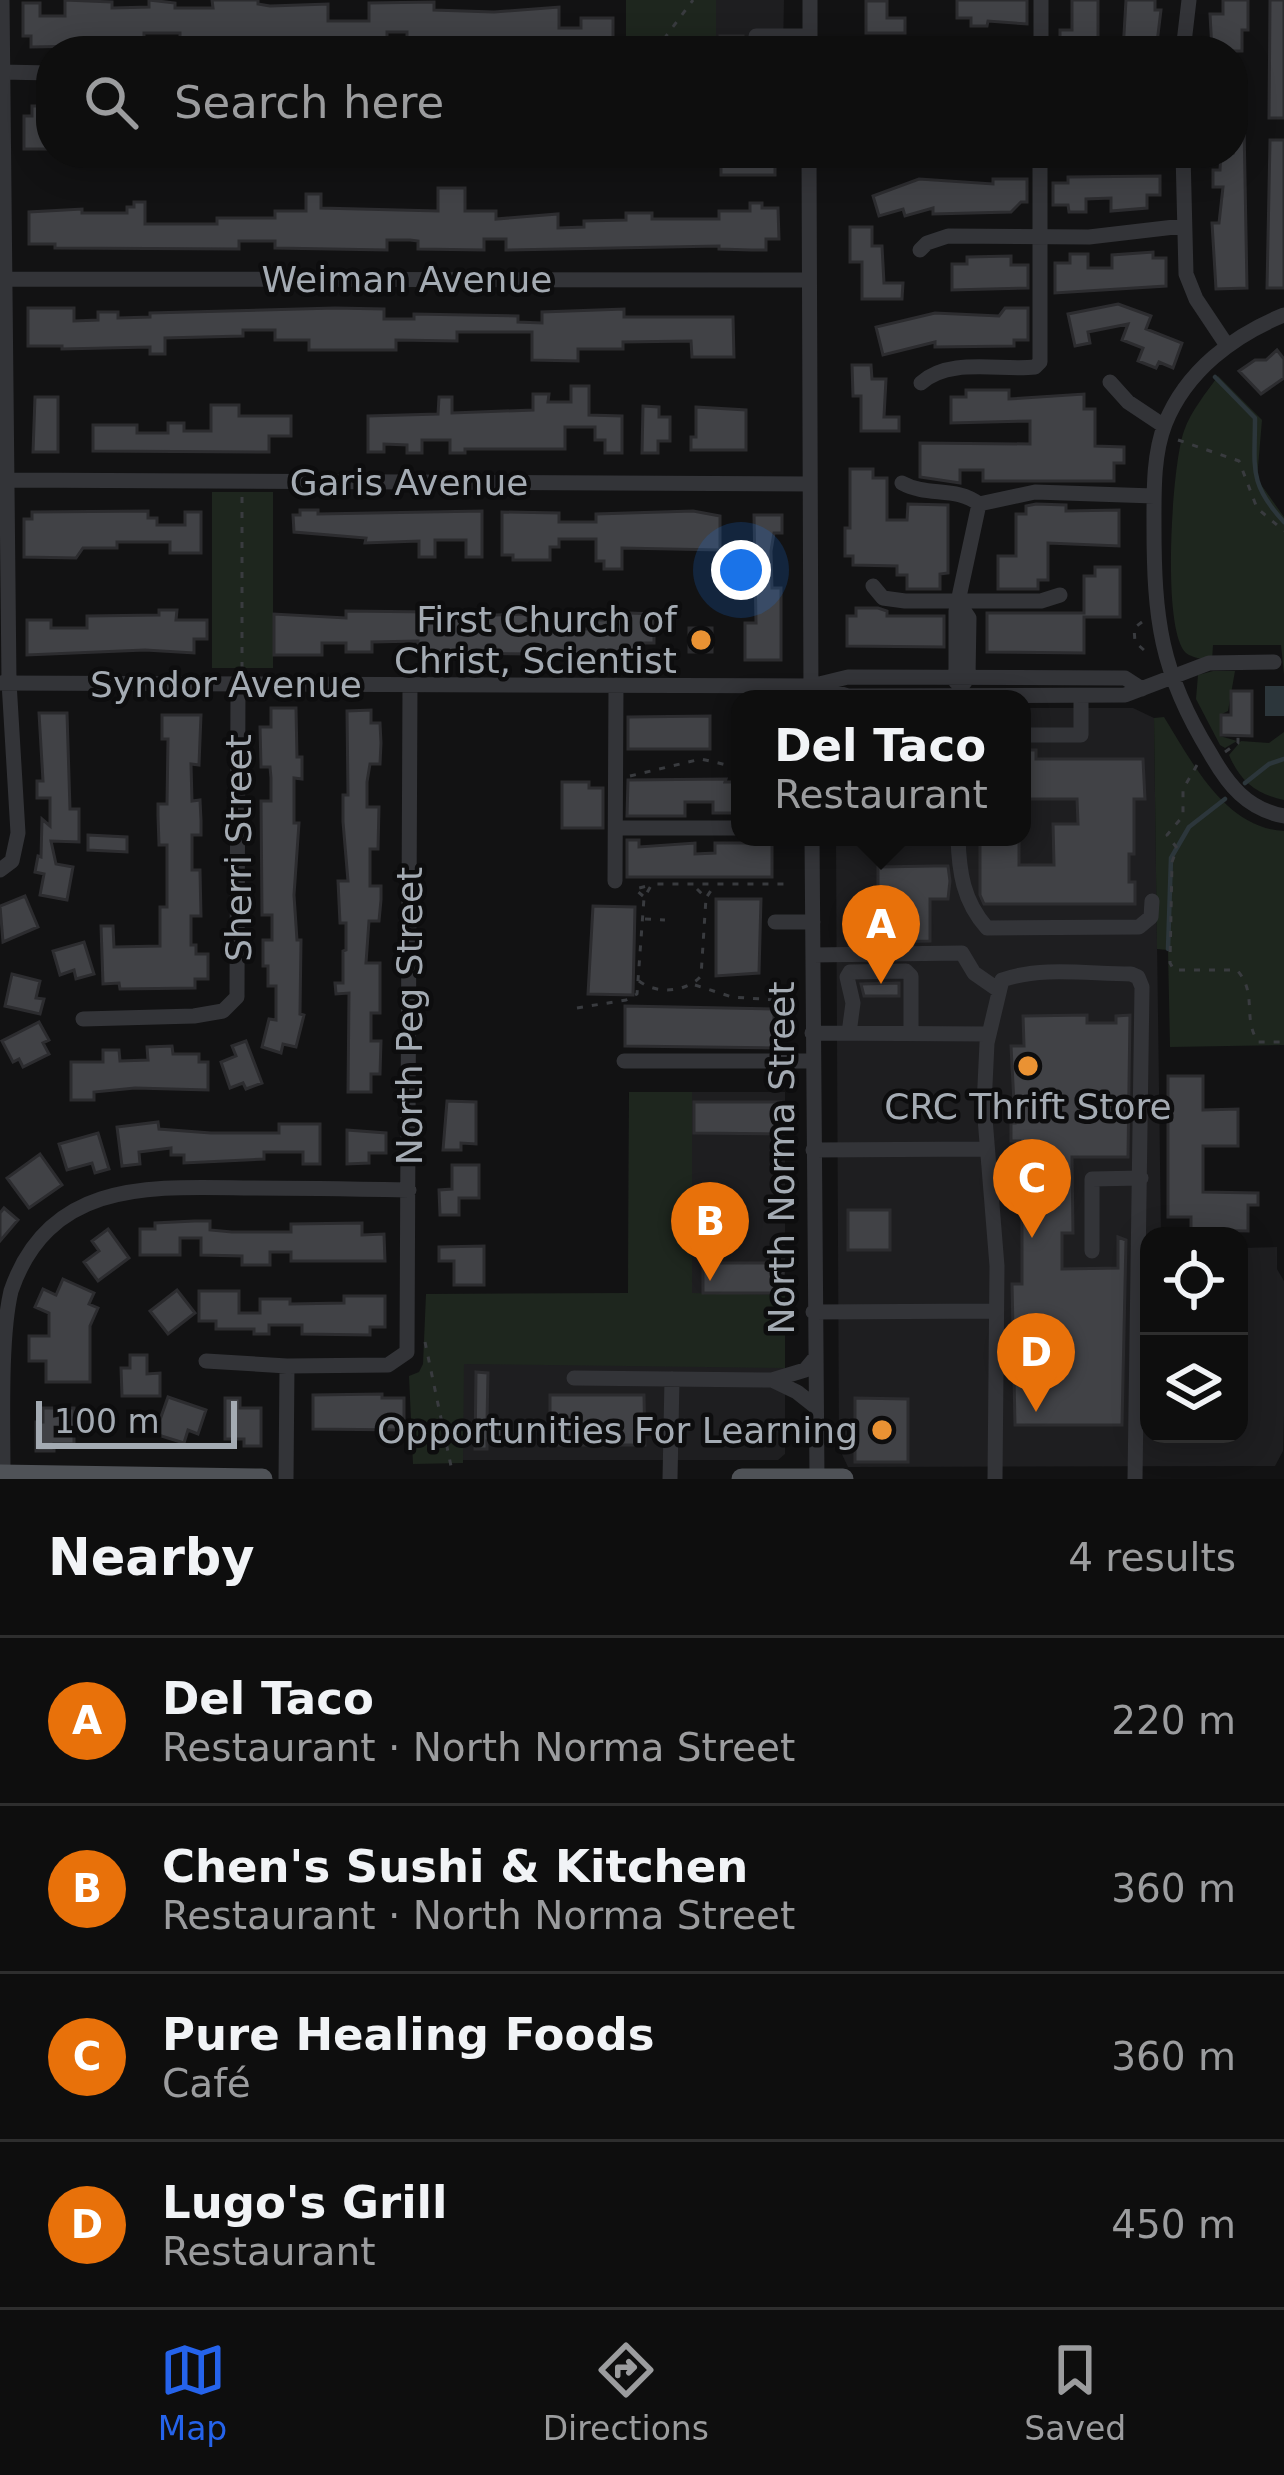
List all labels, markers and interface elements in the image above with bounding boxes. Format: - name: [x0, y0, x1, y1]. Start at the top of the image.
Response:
- search box: [36, 36, 1248, 168]
- icon: search: [78, 69, 144, 135]
- text: Search here: [174, 76, 444, 129]
- street label: Weiman Avenue: [262, 259, 552, 300]
- street label: Garis Avenue: [290, 462, 528, 503]
- your location: [711, 540, 771, 600]
- place label: First Church of Christ, Scientist: [394, 599, 678, 681]
- marker: First Church of Christ, Scientist: [688, 627, 714, 653]
- street label: Syndor Avenue: [90, 664, 362, 705]
- popup: [731, 690, 1031, 846]
- text: Del Taco: [774, 719, 986, 772]
- street label: Sherri Street: [218, 734, 259, 962]
- text: Restaurant: [774, 772, 988, 817]
- street label: North Peg Street: [389, 867, 430, 1165]
- pin: A: [842, 885, 920, 984]
- street label: North Norma Street: [761, 981, 802, 1335]
- marker: CRC Thrift Store: [1015, 1053, 1041, 1079]
- place label: CRC Thrift Store: [884, 1086, 1172, 1127]
- pin: C: [993, 1139, 1071, 1238]
- pin: B: [671, 1182, 749, 1281]
- map controls: [1140, 1227, 1248, 1443]
- button: locate: [1140, 1227, 1248, 1335]
- pin: D: [997, 1313, 1075, 1412]
- button: layers: [1140, 1335, 1248, 1443]
- scale bar: [36, 1395, 237, 1448]
- text: 100 m: [54, 1402, 160, 1441]
- place label: Opportunities For Learning: [377, 1410, 858, 1451]
- marker: Opportunities For Learning: [869, 1417, 895, 1443]
- text: Nearby: [48, 1528, 255, 1587]
- text: 4 results: [1068, 1535, 1236, 1580]
- text: Del Taco: [162, 1672, 374, 1725]
- text: A: [72, 1698, 102, 1743]
- text: 220 m: [1111, 1698, 1236, 1743]
- text: Restaurant · North Norma Street: [162, 1725, 795, 1770]
- text: Chen's Sushi & Kitchen: [162, 1840, 748, 1893]
- text: B: [72, 1866, 102, 1911]
- text: 360 m: [1111, 1866, 1236, 1911]
- text: Restaurant · North Norma Street: [162, 1893, 795, 1938]
- text: Pure Healing Foods: [162, 2008, 654, 2061]
- text: C: [73, 2034, 101, 2079]
- text: 360 m: [1111, 2034, 1236, 2079]
- text: Café: [162, 2061, 251, 2106]
- text: Lugo's Grill: [162, 2176, 447, 2229]
- text: D: [71, 2202, 103, 2247]
- text: 450 m: [1111, 2202, 1236, 2247]
- text: Restaurant: [162, 2229, 376, 2274]
- tab: Map: [158, 2337, 227, 2448]
- tab: Directions: [543, 2337, 709, 2448]
- tab: Saved: [1024, 2337, 1126, 2448]

